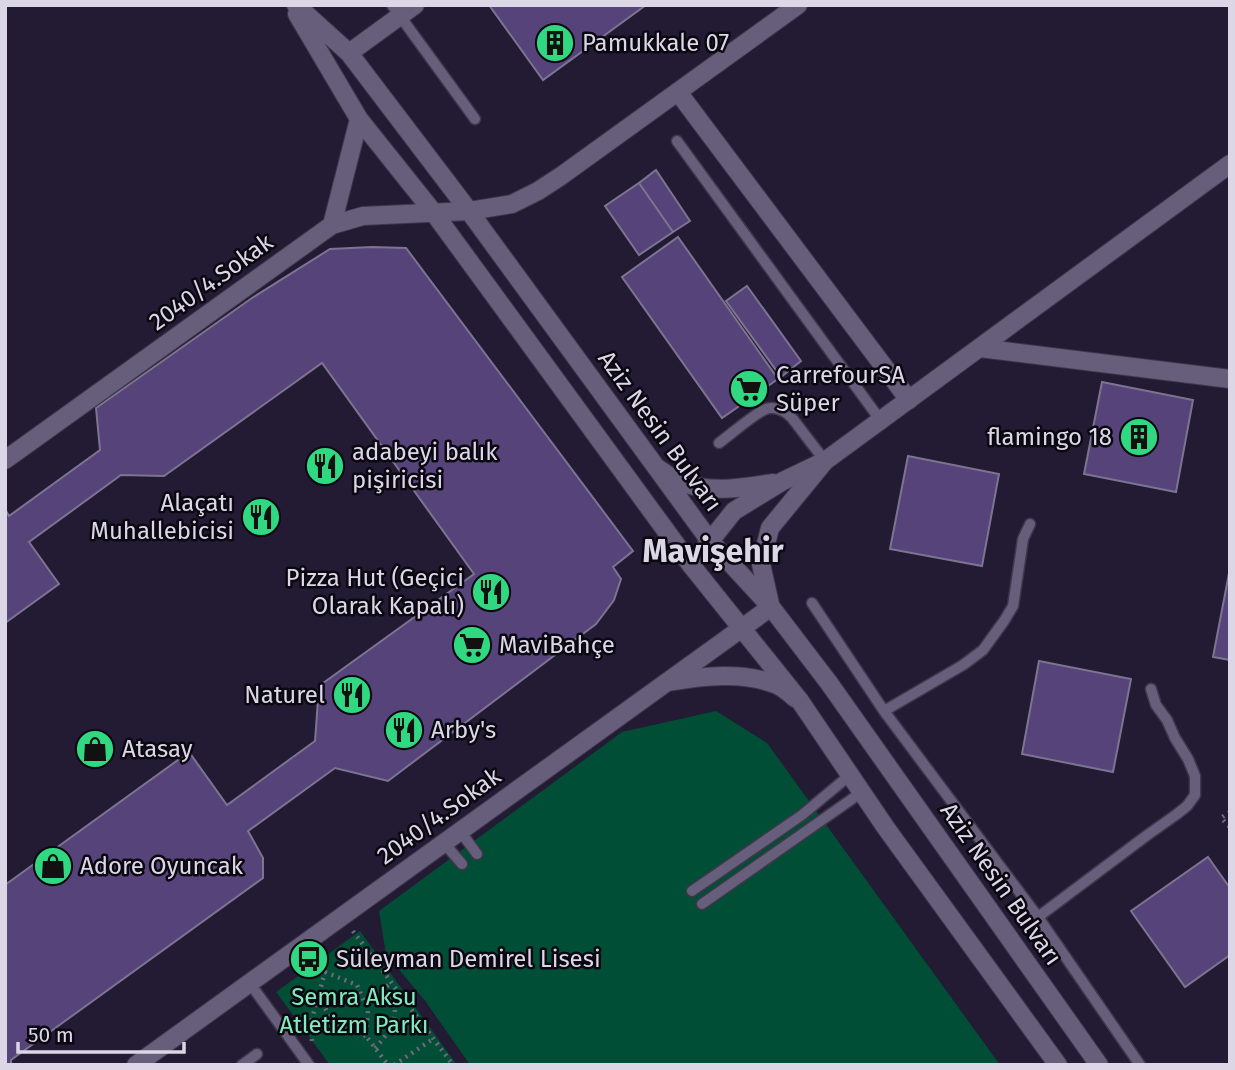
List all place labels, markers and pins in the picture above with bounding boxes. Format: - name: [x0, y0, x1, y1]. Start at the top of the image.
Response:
- building icon: Pamukkale 07: [534, 22, 576, 64]
- place label: Pamukkale 07: [582, 29, 729, 57]
- place label: CarrefourSA Süper: [776, 361, 905, 417]
- supermarket icon: CarrefourSA Süper: [728, 368, 770, 410]
- building icon: flamingo 18: [1118, 416, 1160, 458]
- place label: flamingo 18: [987, 423, 1112, 451]
- place label: adabeyi balık pişiricisi: [352, 438, 498, 494]
- restaurant icon: adabeyi balık pişiricisi: [304, 445, 346, 487]
- place label: Alaçatı Muhallebicisi: [90, 489, 234, 545]
- restaurant icon: Alaçatı Muhallebicisi: [240, 496, 282, 538]
- place label: Pizza Hut (Geçici Olarak Kapalı): [285, 564, 464, 620]
- restaurant icon: Pizza Hut (Geçici Olarak Kapalı): [470, 571, 512, 613]
- supermarket icon: MaviBahçe: [451, 624, 493, 666]
- place label: MaviBahçe: [499, 631, 615, 659]
- restaurant icon: Naturel: [331, 674, 373, 716]
- place label: Naturel: [244, 681, 325, 709]
- restaurant icon: Arby's: [383, 709, 425, 751]
- place label: Arby's: [431, 716, 496, 744]
- shop icon: Atasay: [74, 728, 116, 770]
- place label: Atasay: [122, 735, 193, 763]
- shop icon: Adore Oyuncak: [32, 845, 74, 887]
- place label: Adore Oyuncak: [80, 852, 244, 880]
- bus stop icon: Süleyman Demirel Lisesi: [288, 938, 330, 980]
- place label: Süleyman Demirel Lisesi: [336, 945, 601, 973]

